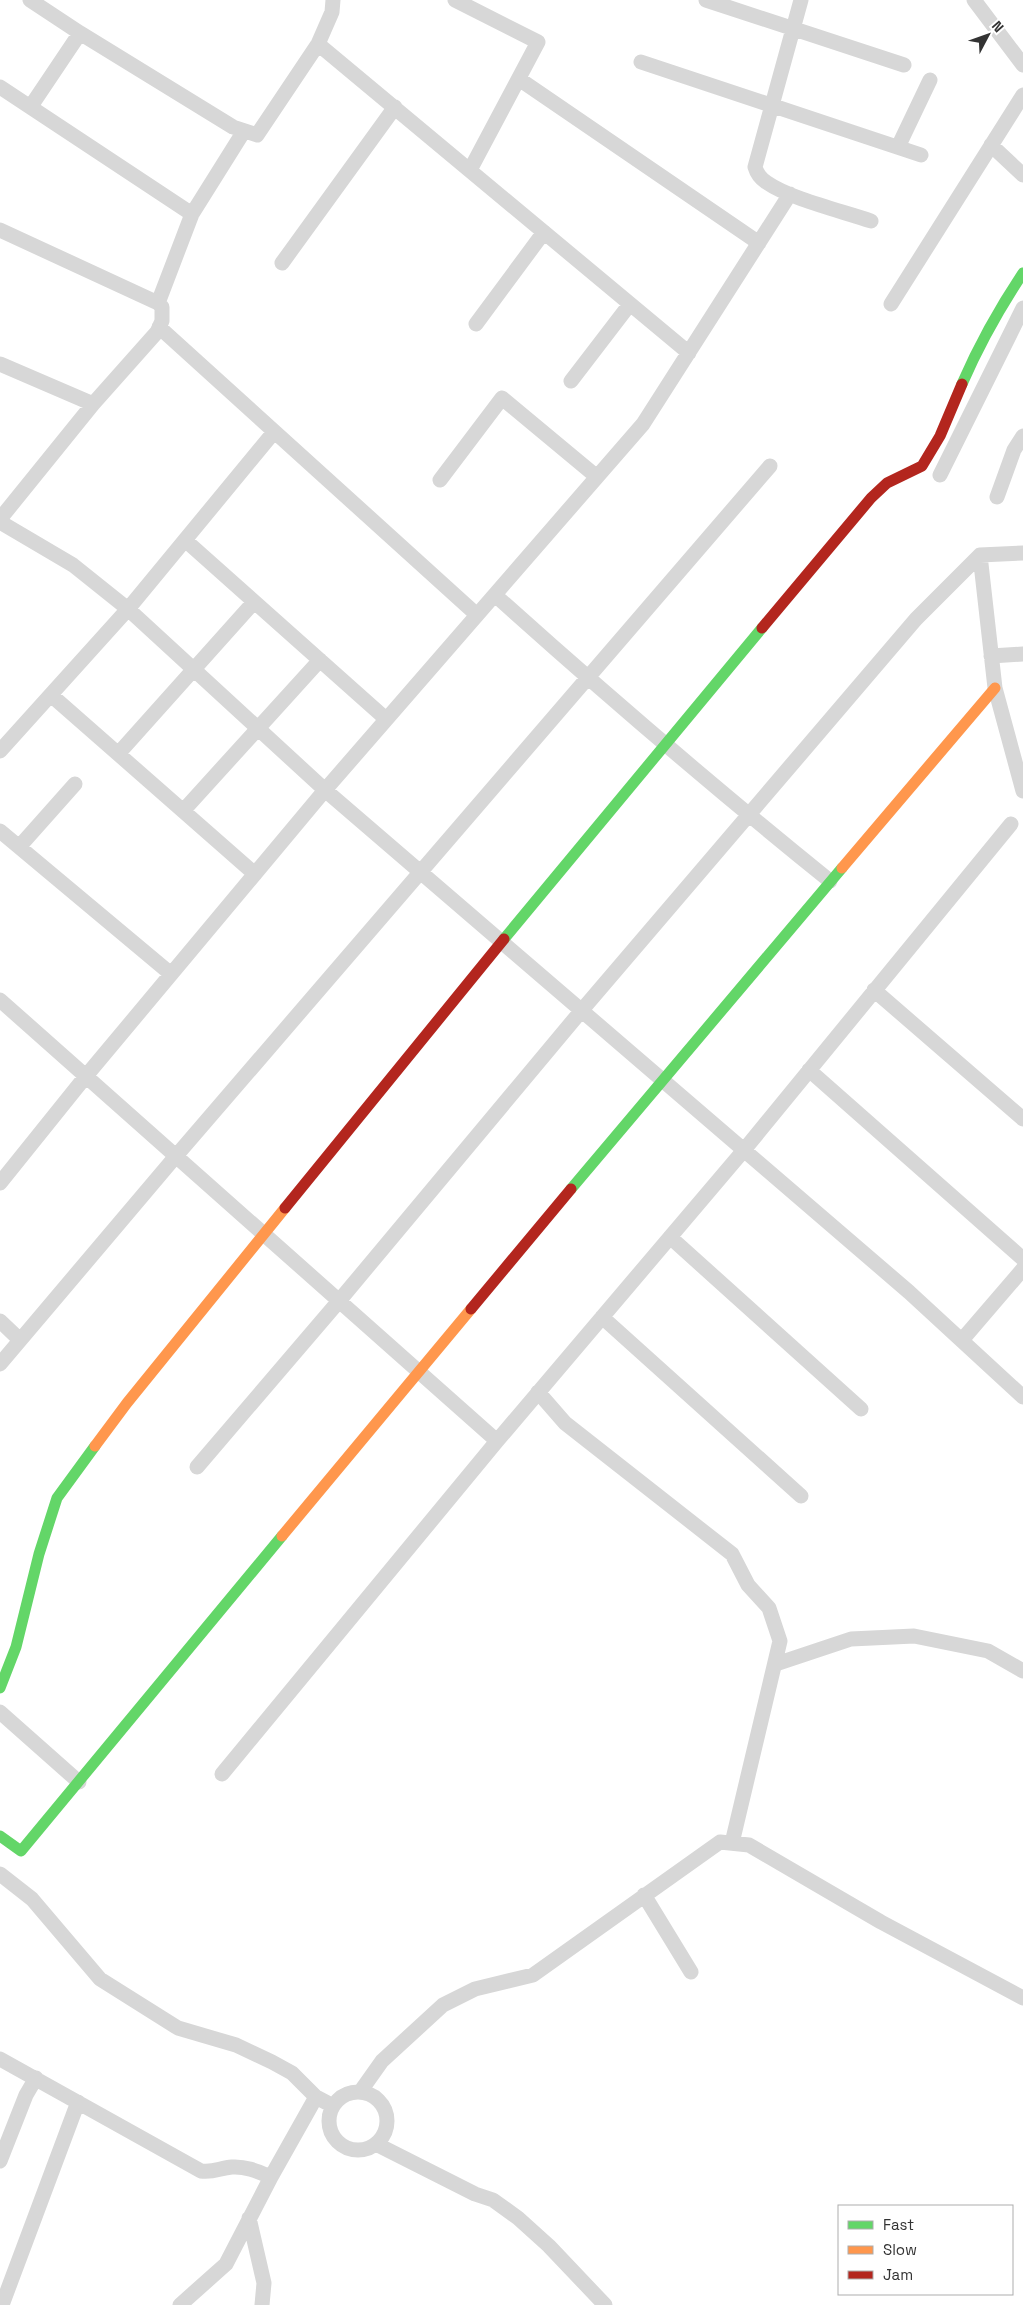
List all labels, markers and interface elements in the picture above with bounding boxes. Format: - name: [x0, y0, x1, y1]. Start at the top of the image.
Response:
- north arrow: [963, 10, 1013, 60]
- text: N: [988, 17, 1008, 36]
- legend: [838, 2205, 1013, 2295]
- text: Fast: [883, 2215, 914, 2234]
- text: Slow: [883, 2240, 917, 2259]
- text: Jam: [883, 2265, 913, 2284]

